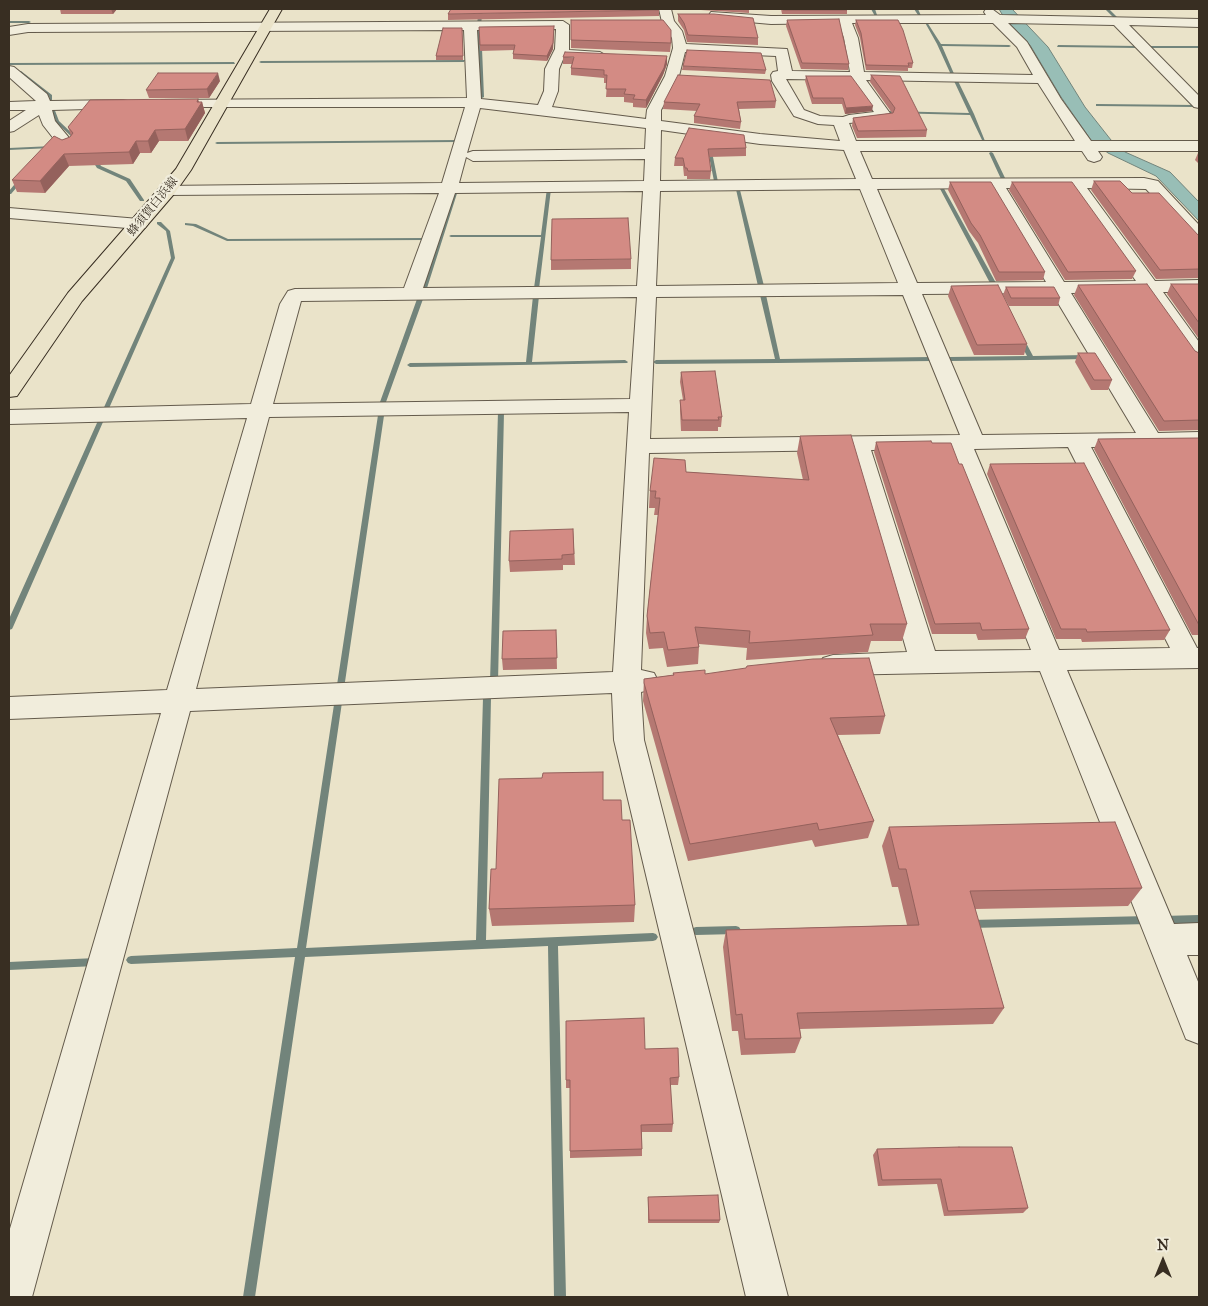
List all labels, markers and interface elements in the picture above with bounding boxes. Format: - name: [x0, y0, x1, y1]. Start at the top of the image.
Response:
- street label: 蜂須賀白浜線: [125, 174, 181, 240]
- north arrow: [1138, 1236, 1188, 1286]
- text: N: [1157, 1237, 1169, 1254]

